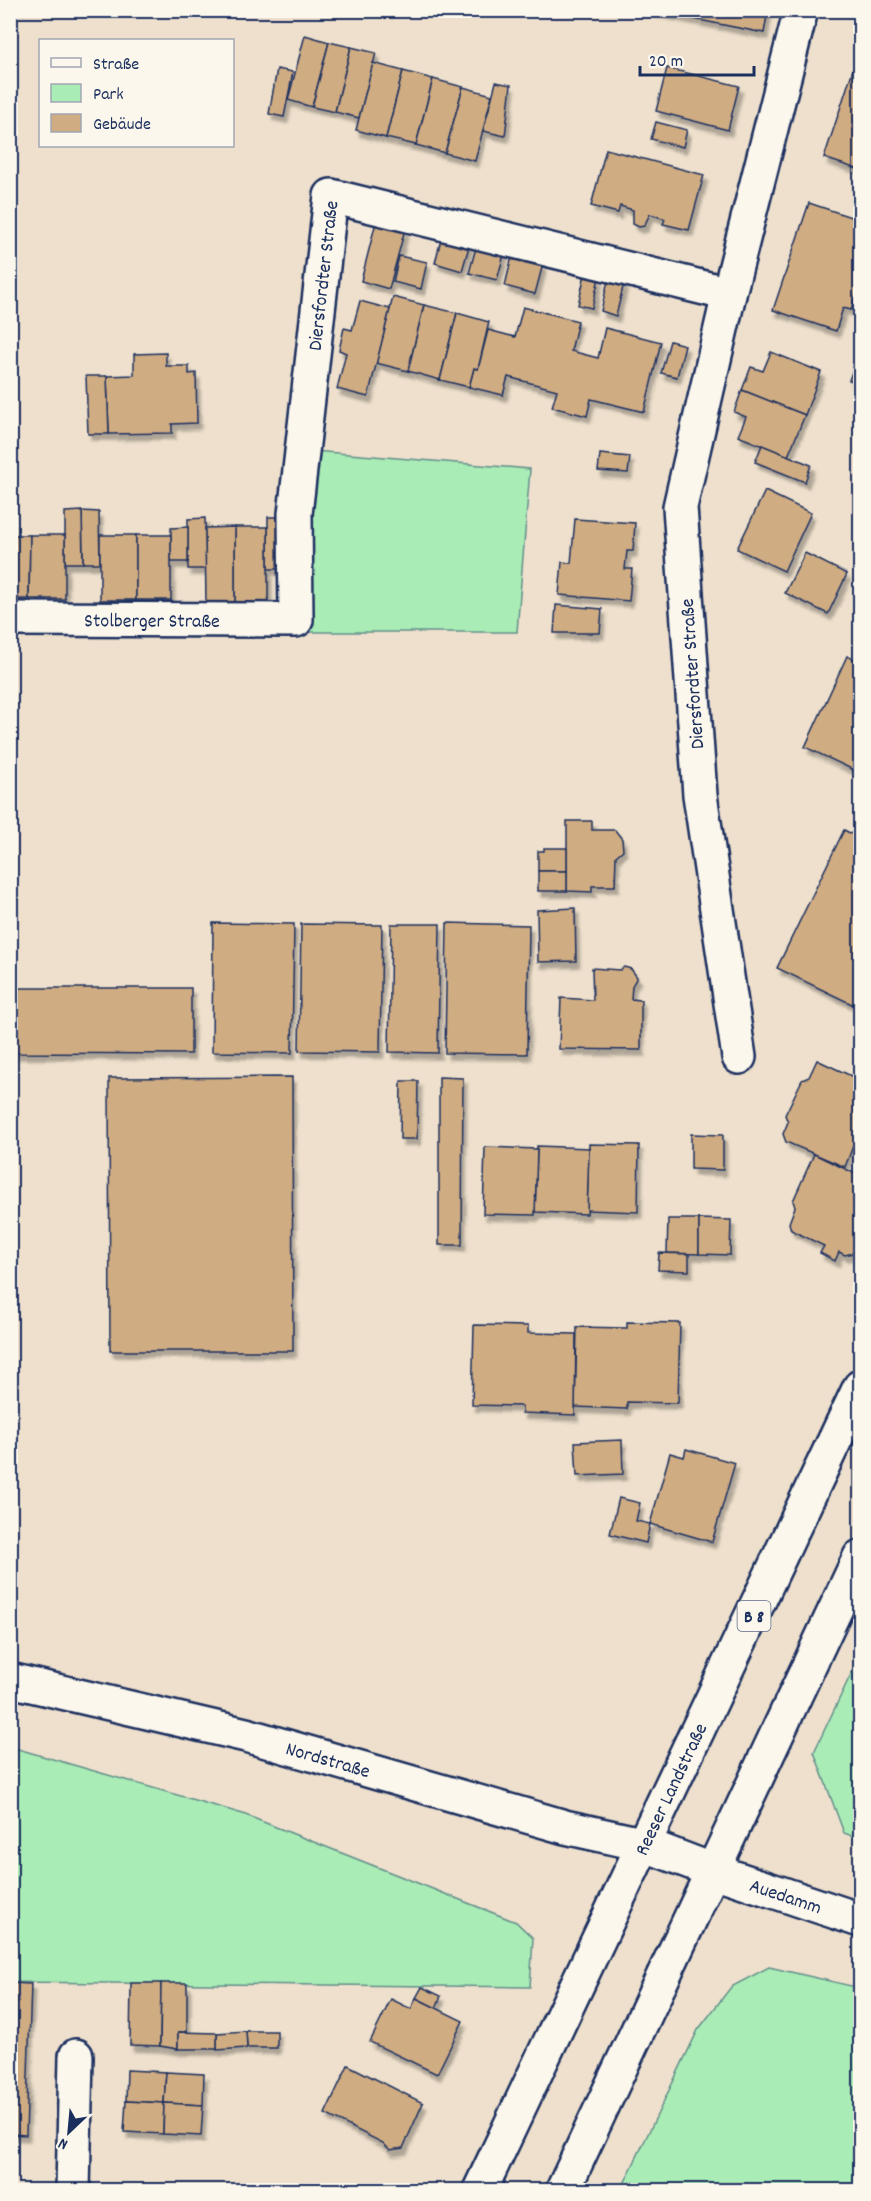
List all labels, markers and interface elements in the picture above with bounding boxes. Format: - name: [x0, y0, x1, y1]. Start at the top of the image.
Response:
- legend: [39, 39, 234, 147]
- scale bar: [640, 39, 754, 77]
- text: 20 m: [649, 50, 683, 75]
- text: Straße: [93, 53, 139, 78]
- text: Park: [93, 83, 124, 108]
- text: Gebäude: [93, 113, 151, 138]
- street label: Diersfordter Straße: [303, 199, 347, 352]
- street label: Diersfordter Straße: [675, 597, 713, 750]
- street label: Stolberger Straße: [84, 608, 220, 637]
- road number: B 8: [738, 1601, 771, 1631]
- street label: Reeser Landstraße: [629, 1719, 716, 1861]
- street label: Nordstraße: [282, 1736, 373, 1787]
- street label: Auedamm: [745, 1873, 825, 1923]
- north arrow: [39, 2102, 99, 2162]
- text: N: [55, 2131, 72, 2155]

